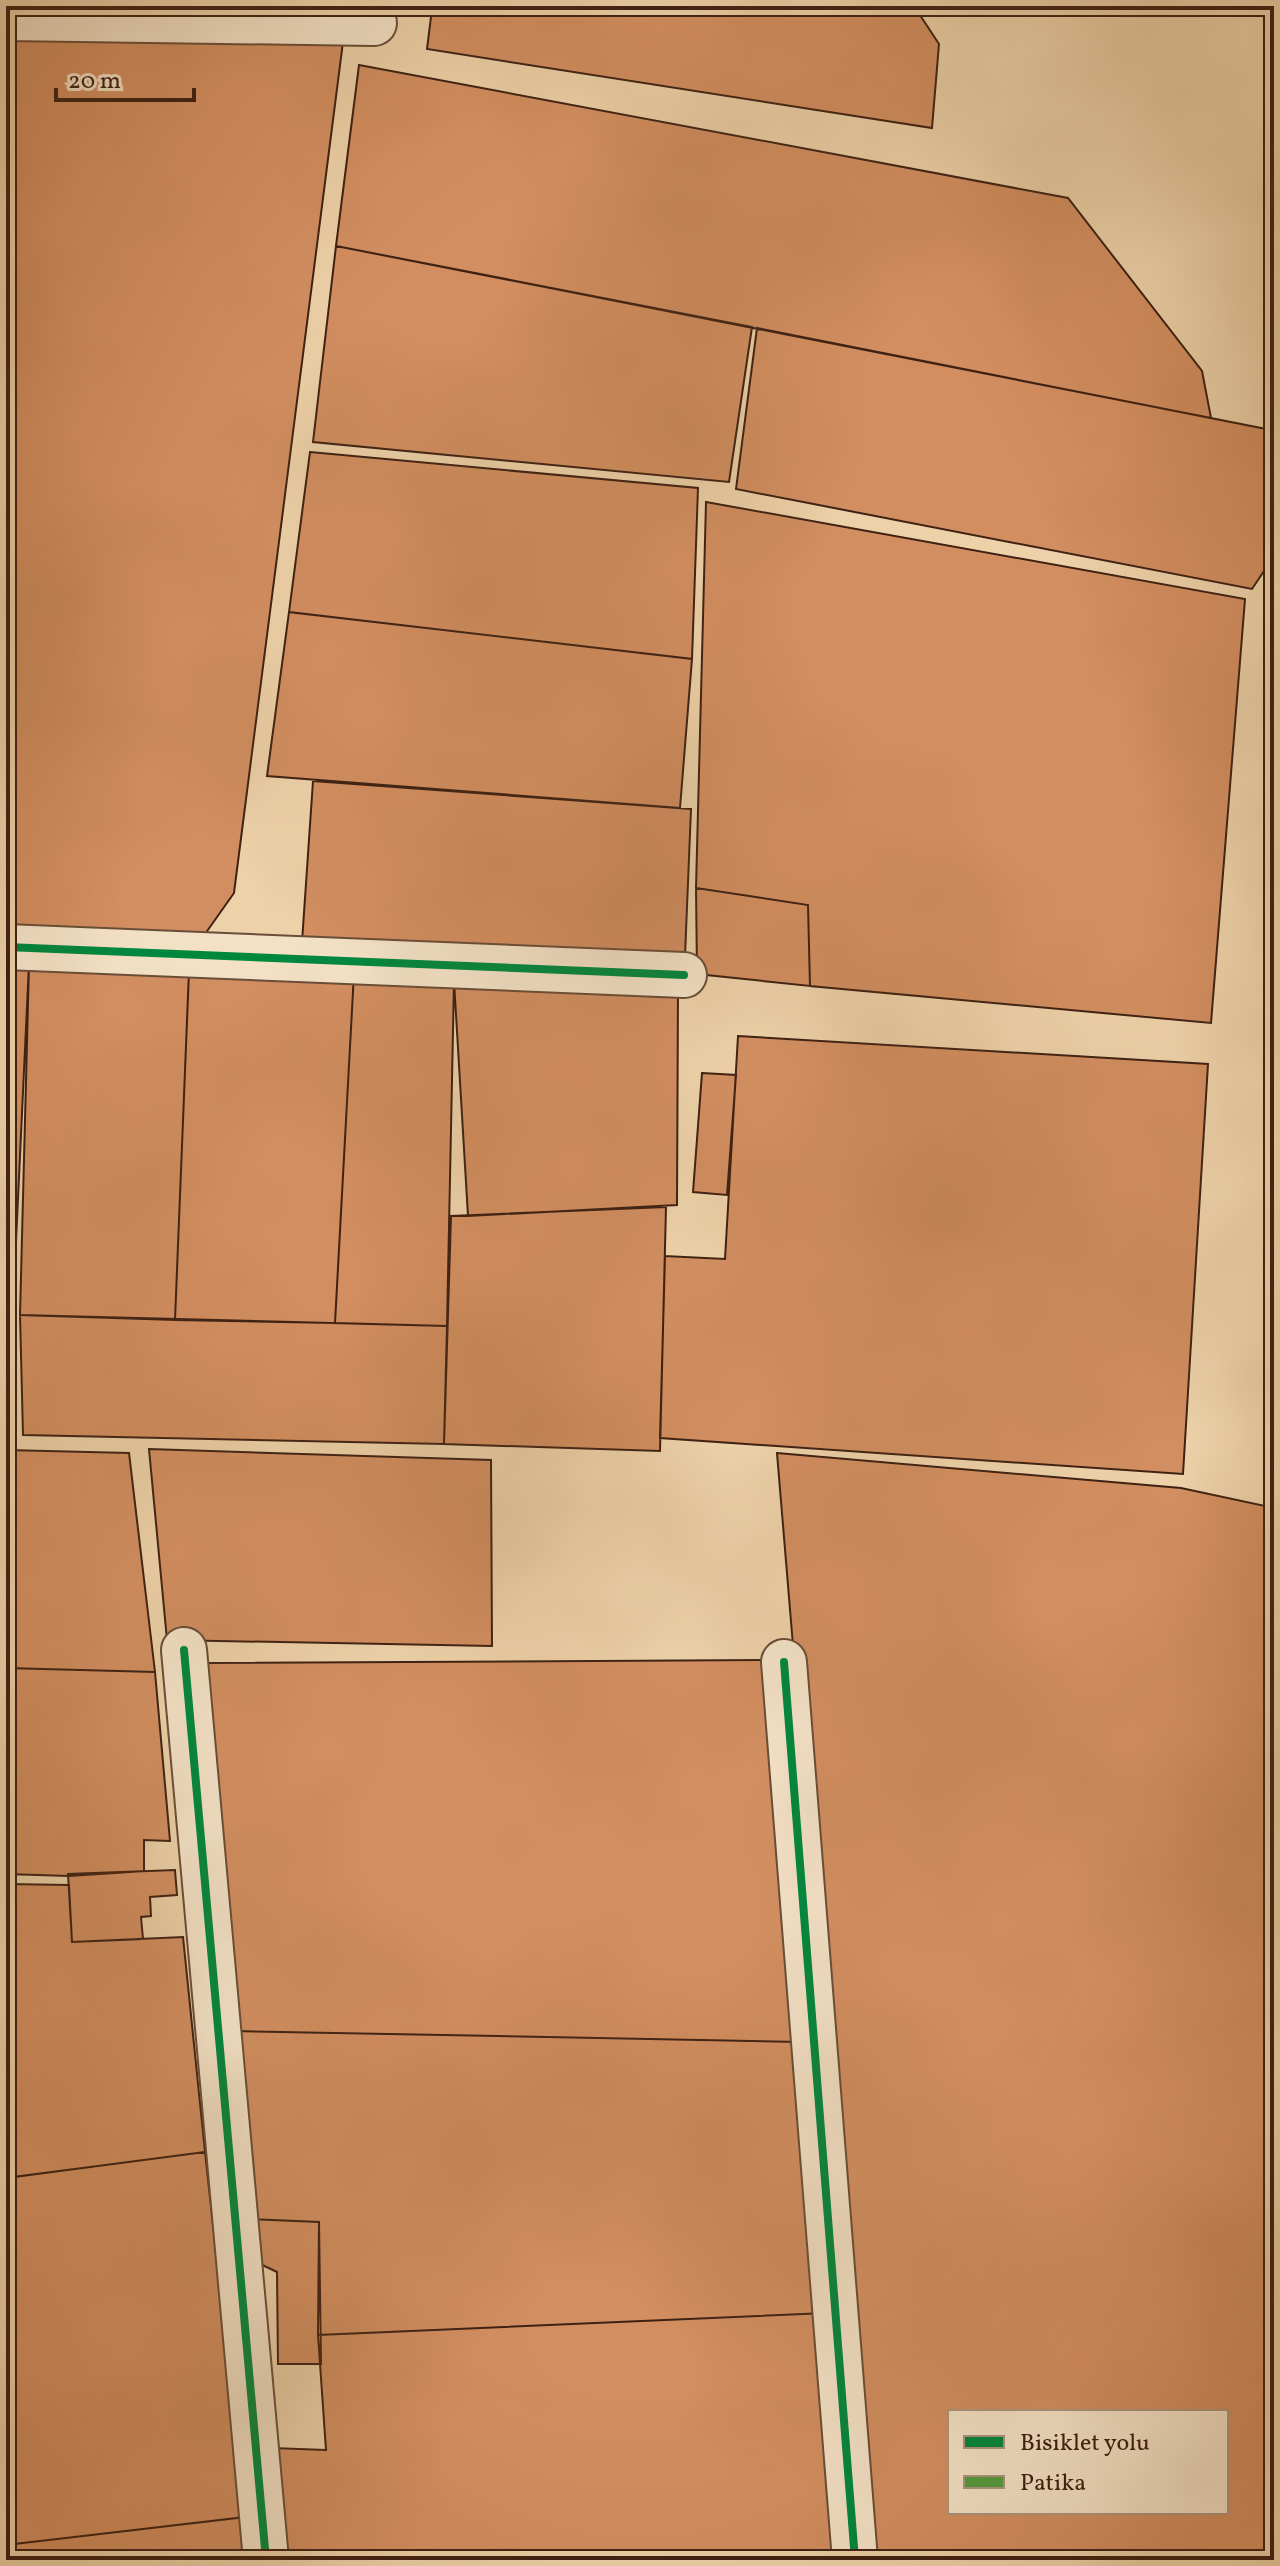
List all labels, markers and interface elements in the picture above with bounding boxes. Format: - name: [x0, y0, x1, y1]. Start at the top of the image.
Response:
- scale bar: [56, 52, 194, 102]
- text: 20 m: [68, 65, 121, 99]
- legend: [948, 2410, 1228, 2514]
- text: Bisiklet yolu: [1020, 2427, 1150, 2461]
- text: Patika: [1020, 2467, 1086, 2501]

